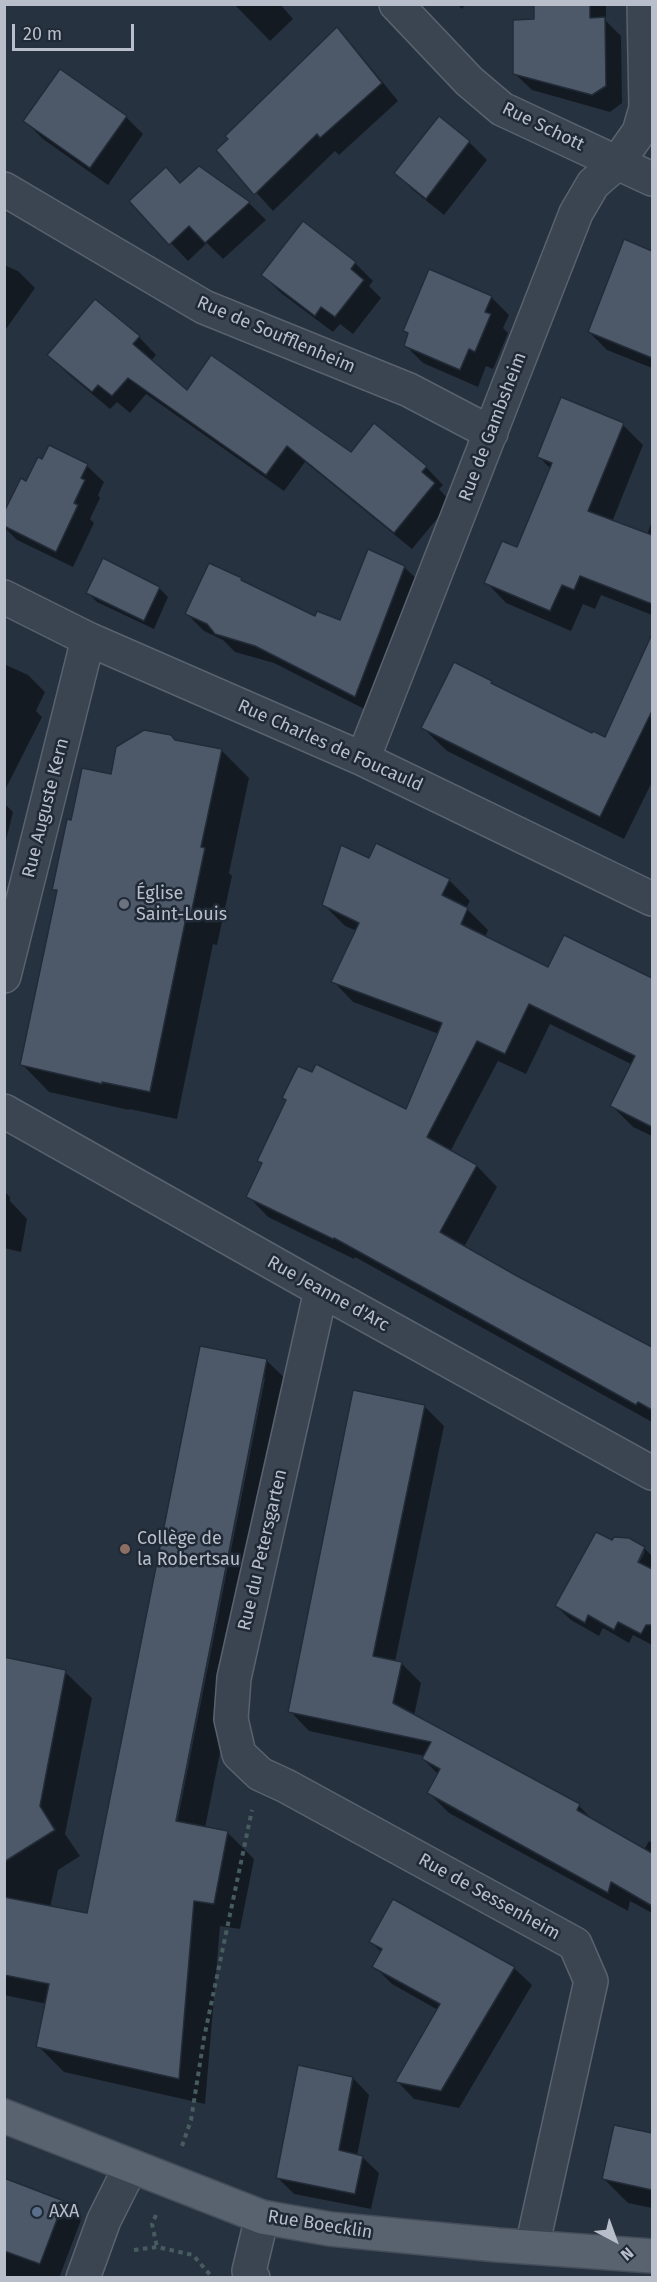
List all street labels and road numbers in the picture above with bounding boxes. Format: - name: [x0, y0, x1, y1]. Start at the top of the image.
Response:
- street label: Rue Schott: [499, 98, 587, 156]
- street label: Rue de Soufflenheim: [194, 292, 358, 378]
- street label: Rue de Gambsheim: [455, 349, 531, 505]
- street label: Rue Charles de Foucauld: [234, 695, 426, 797]
- street label: Rue Auguste Kern: [18, 736, 74, 880]
- street label: Rue Jeanne d'Arc: [263, 1252, 393, 1336]
- street label: Rue du Petersgarten: [234, 1467, 292, 1633]
- street label: Rue de Sessenheim: [414, 1849, 564, 1945]
- street label: Rue Boecklin: [266, 2206, 374, 2244]

